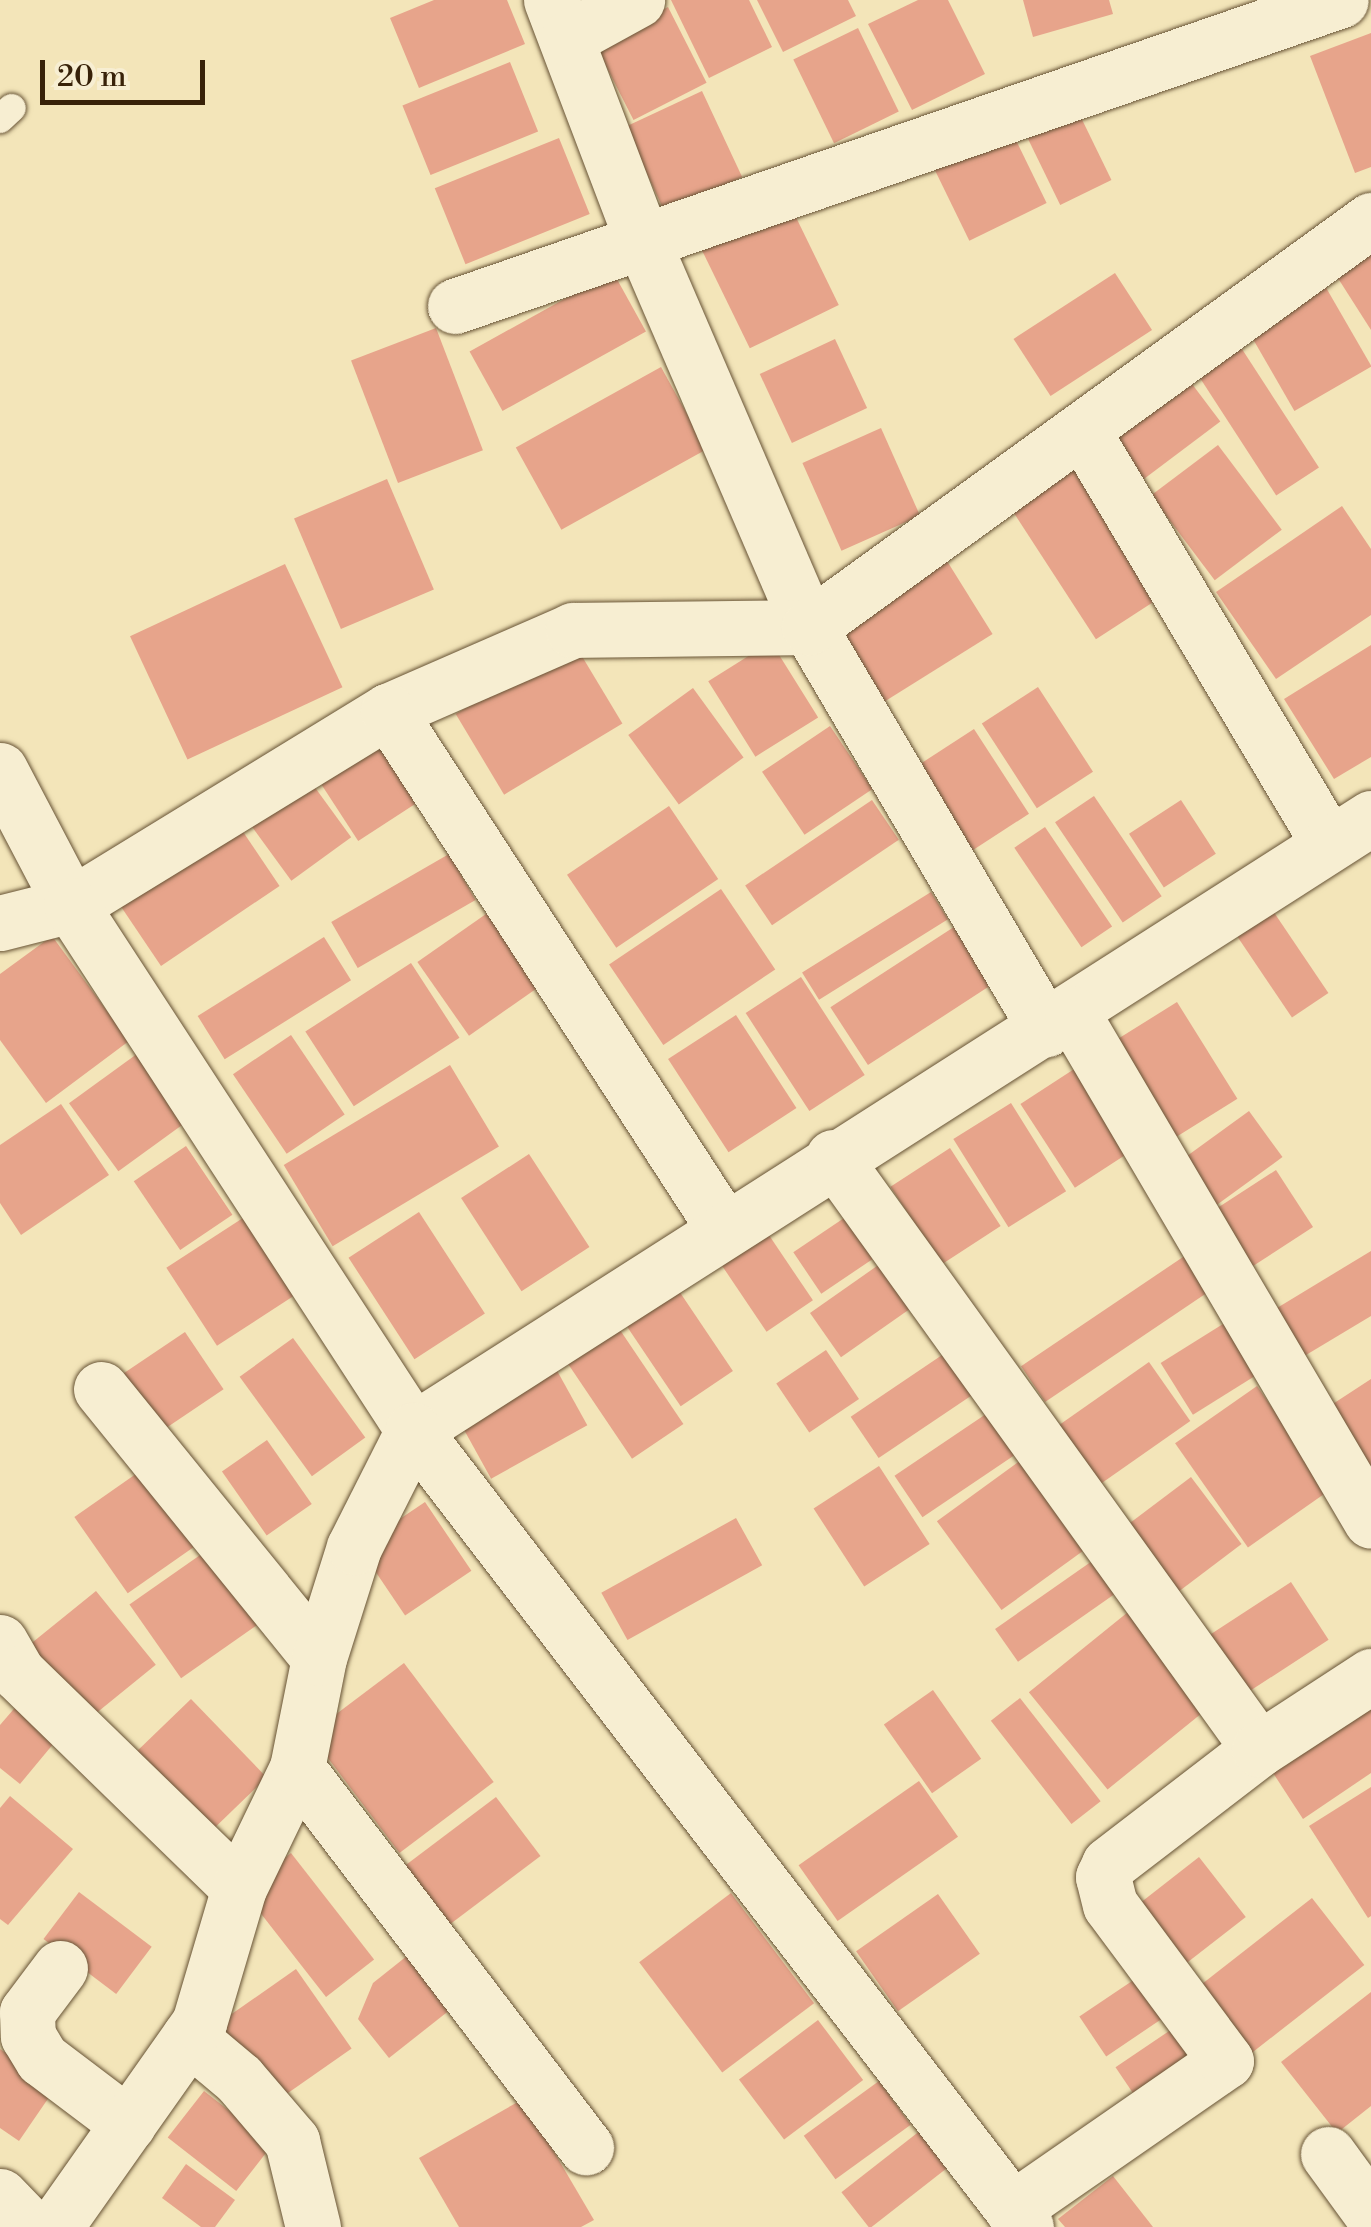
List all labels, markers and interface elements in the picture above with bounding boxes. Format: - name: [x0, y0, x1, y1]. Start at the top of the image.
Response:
- scale bar: [45, 40, 210, 102]
- text: 20 m: [57, 58, 126, 96]

